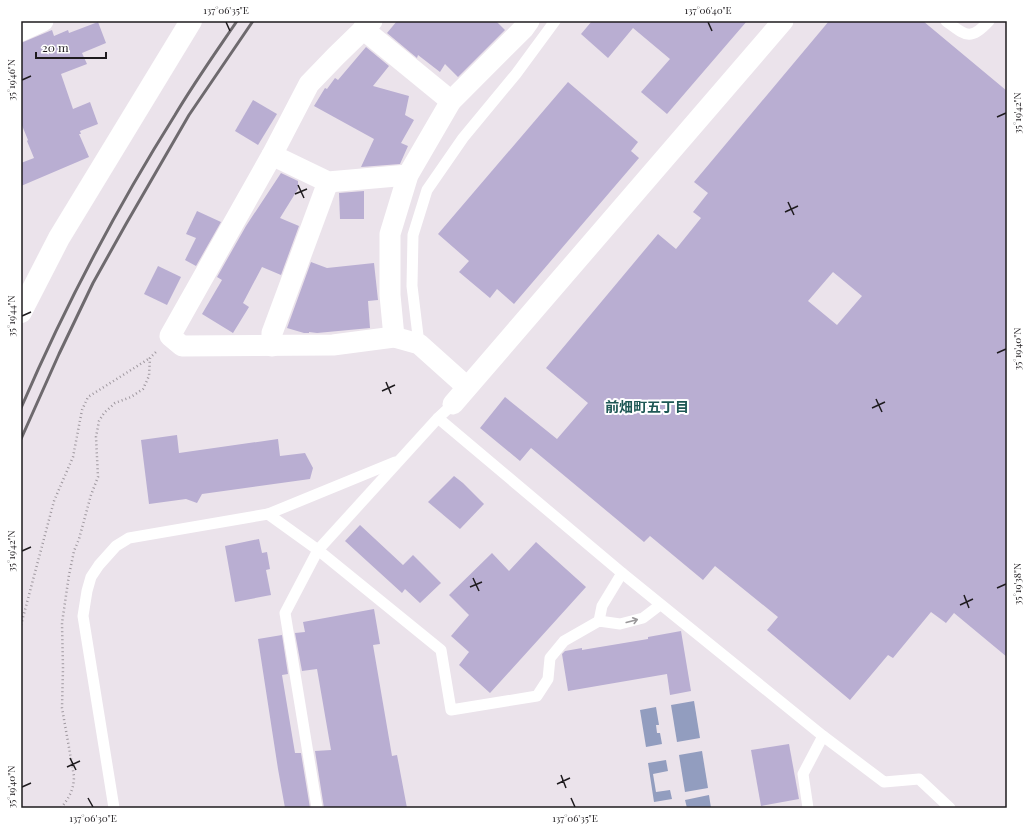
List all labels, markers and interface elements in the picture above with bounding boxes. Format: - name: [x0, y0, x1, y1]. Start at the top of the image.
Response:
- text: 137°06'35"E: [203, 3, 249, 17]
- text: 137°06'40"E: [684, 3, 732, 17]
- scale bar: [36, 34, 106, 60]
- text: 20 m: [42, 39, 69, 55]
- text: 35°19'46"N: [4, 59, 18, 101]
- text: 35°19'42"N: [1010, 92, 1024, 134]
- text: 35°19'44"N: [4, 295, 18, 337]
- text: 35°19'40"N: [1010, 328, 1024, 370]
- district label: 前畑町五丁目: [605, 397, 689, 416]
- text: 35°19'42"N: [4, 530, 18, 572]
- text: 35°19'38"N: [1010, 563, 1024, 605]
- one-way arrow: [625, 617, 638, 624]
- text: 35°19'40"N: [4, 766, 18, 808]
- text: 137°06'30"E: [69, 811, 117, 825]
- text: 137°06'35"E: [552, 811, 598, 825]

